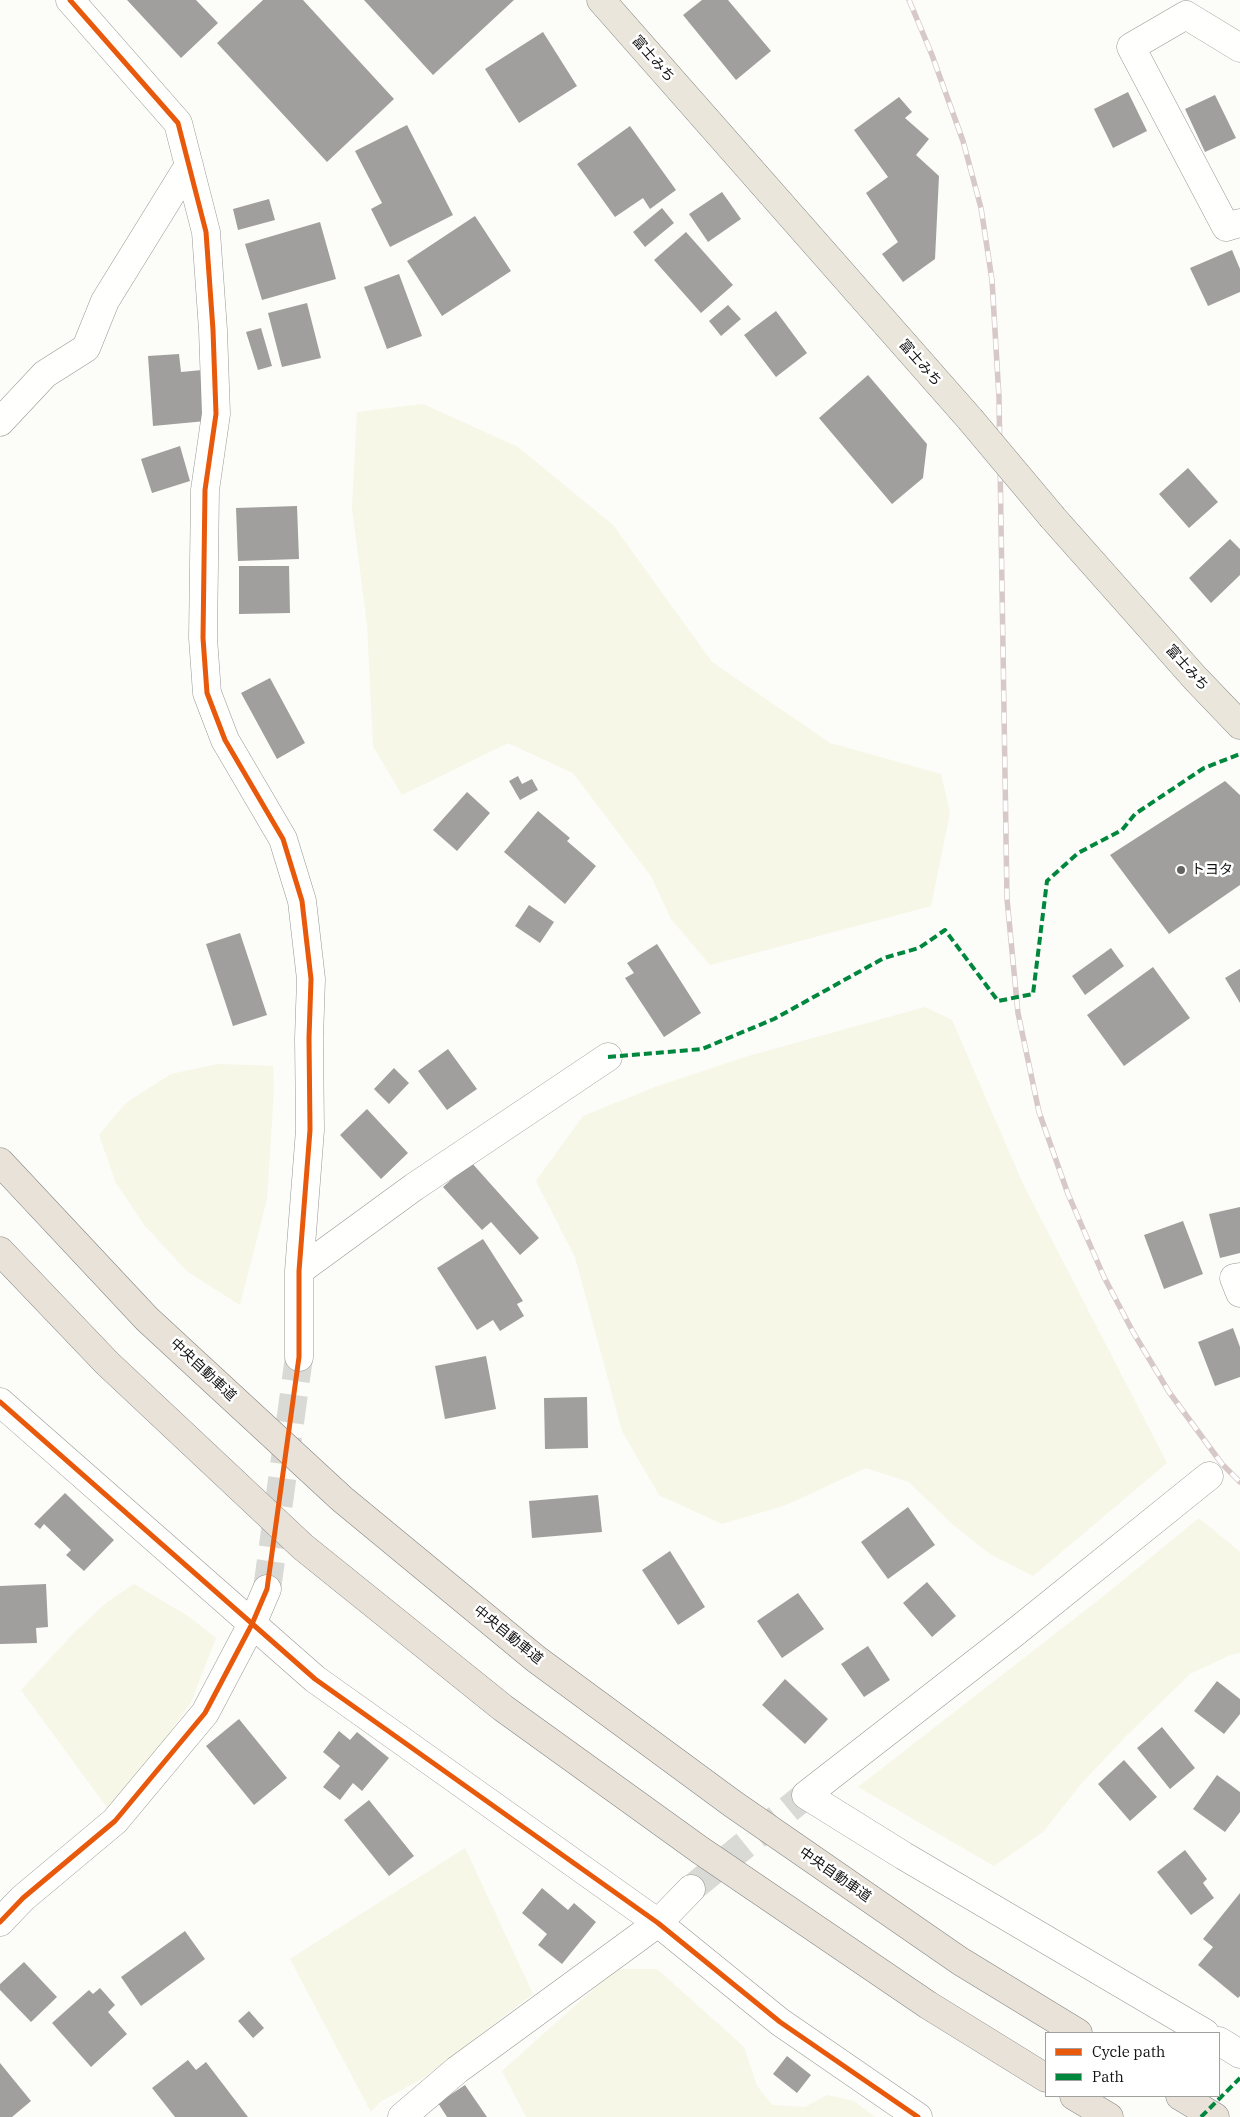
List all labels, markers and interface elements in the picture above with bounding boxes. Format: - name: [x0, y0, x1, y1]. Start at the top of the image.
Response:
- street label: 富士みち: [628, 32, 678, 86]
- street label: 富士みち: [895, 336, 945, 390]
- street label: 富士みち: [1162, 642, 1212, 694]
- place label: トヨタ: [1191, 862, 1233, 878]
- marker: トヨタ: [1175, 864, 1187, 876]
- street label: 中央自動車道: [167, 1335, 239, 1405]
- street label: 中央自動車道: [470, 1602, 546, 1668]
- street label: 中央自動車道: [796, 1844, 874, 1906]
- legend: [1045, 2032, 1220, 2097]
- text: Cycle path: [1092, 2042, 1165, 2061]
- text: Path: [1092, 2067, 1124, 2086]

